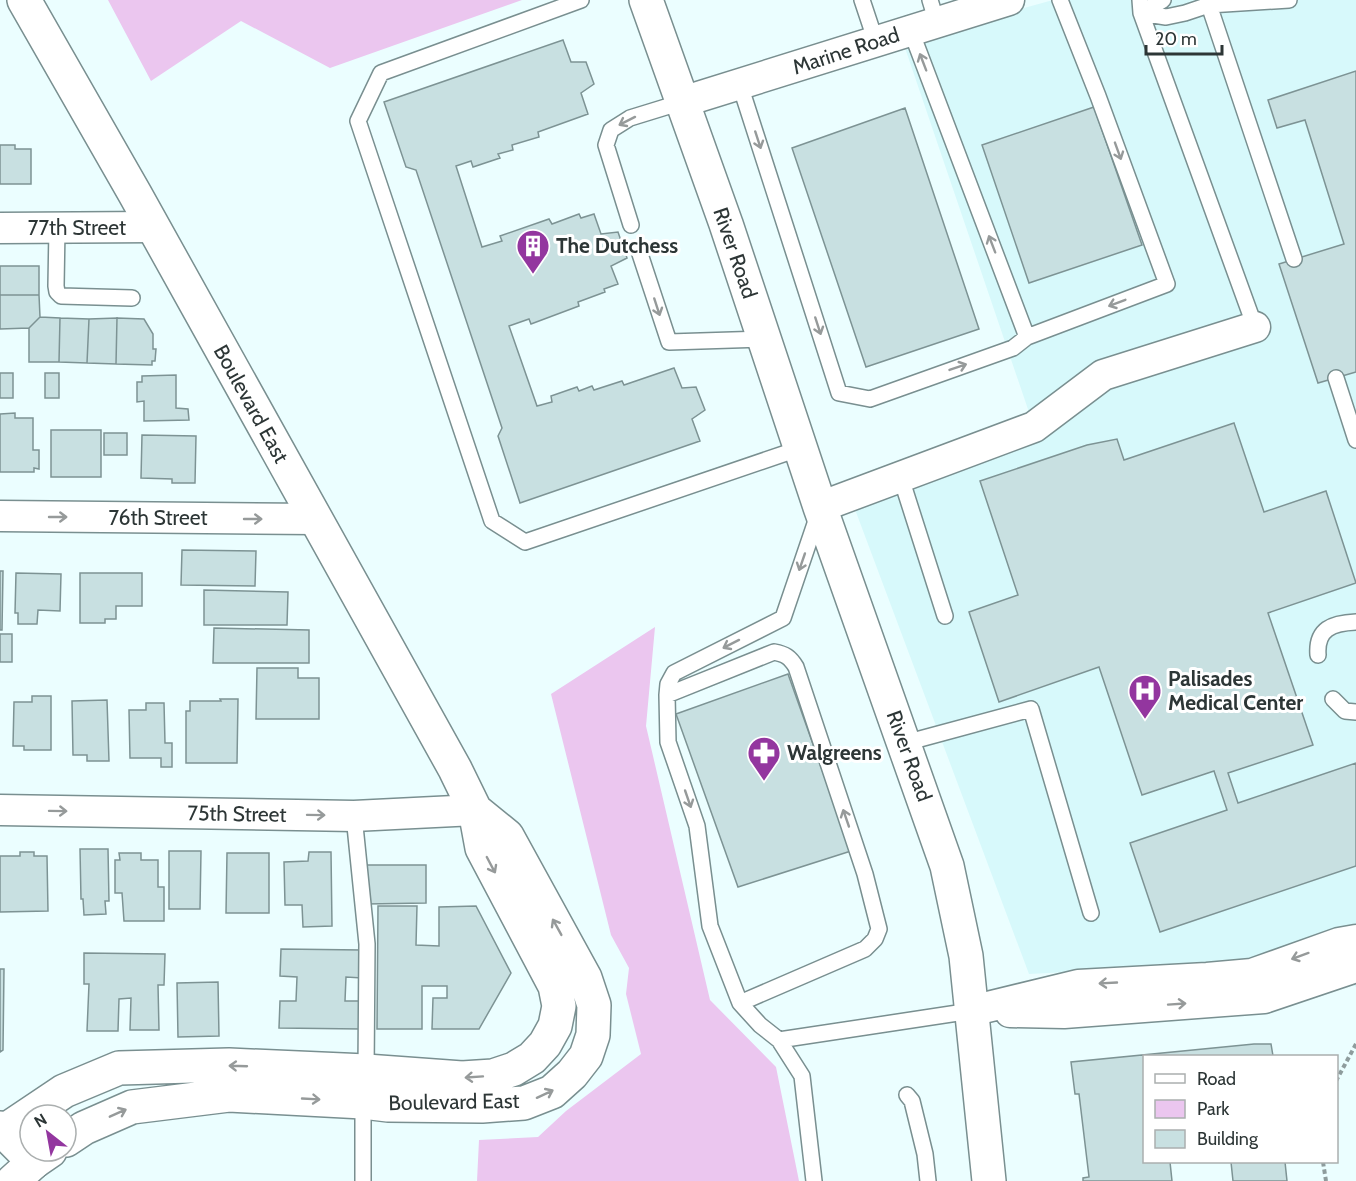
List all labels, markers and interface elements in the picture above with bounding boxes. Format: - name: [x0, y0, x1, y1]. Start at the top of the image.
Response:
- scale bar: [1146, 18, 1222, 56]
- street label: Marine Road: [789, 22, 902, 80]
- text: 20 m: [1155, 28, 1197, 50]
- one-way arrow: [917, 53, 928, 71]
- one-way arrow: [619, 115, 636, 127]
- one-way arrow: [753, 130, 764, 149]
- one-way arrow: [1113, 141, 1124, 160]
- street label: River Road: [708, 204, 763, 302]
- street label: 77th Street: [28, 215, 126, 240]
- building icon: The Dutchess: [515, 228, 551, 275]
- place label: The Dutchess: [556, 233, 678, 258]
- one-way arrow: [986, 235, 997, 254]
- one-way arrow: [652, 297, 663, 316]
- one-way arrow: [1108, 298, 1126, 309]
- one-way arrow: [813, 316, 824, 335]
- street label: Boulevard East: [209, 340, 294, 467]
- one-way arrow: [949, 361, 967, 372]
- street label: 76th Street: [108, 505, 208, 530]
- one-way arrow: [48, 511, 68, 523]
- one-way arrow: [243, 513, 263, 524]
- one-way arrow: [795, 552, 806, 571]
- one-way arrow: [722, 639, 740, 650]
- place label: Palisades Medical Center: [1168, 666, 1303, 715]
- hospital icon: Palisades Medical Center: [1127, 673, 1163, 720]
- street label: River Road: [882, 707, 937, 805]
- pharmacy icon: Walgreens: [746, 735, 782, 782]
- place label: Walgreens: [787, 740, 882, 765]
- one-way arrow: [683, 790, 694, 808]
- street label: 75th Street: [187, 800, 287, 827]
- one-way arrow: [48, 805, 68, 817]
- one-way arrow: [306, 809, 326, 821]
- one-way arrow: [840, 809, 851, 828]
- one-way arrow: [486, 856, 497, 874]
- one-way arrow: [551, 919, 563, 936]
- one-way arrow: [1291, 952, 1310, 963]
- one-way arrow: [1099, 978, 1119, 989]
- one-way arrow: [1166, 999, 1186, 1010]
- legend: [1143, 1055, 1338, 1163]
- one-way arrow: [228, 1060, 248, 1071]
- text: Road: [1197, 1068, 1236, 1090]
- one-way arrow: [465, 1072, 485, 1083]
- one-way arrow: [536, 1087, 554, 1099]
- street label: Boulevard East: [388, 1088, 520, 1115]
- one-way arrow: [300, 1094, 320, 1105]
- text: Park: [1197, 1098, 1230, 1120]
- north arrow: [18, 1103, 78, 1163]
- one-way arrow: [108, 1107, 126, 1118]
- text: N: [31, 1110, 50, 1132]
- text: Building: [1197, 1128, 1259, 1150]

